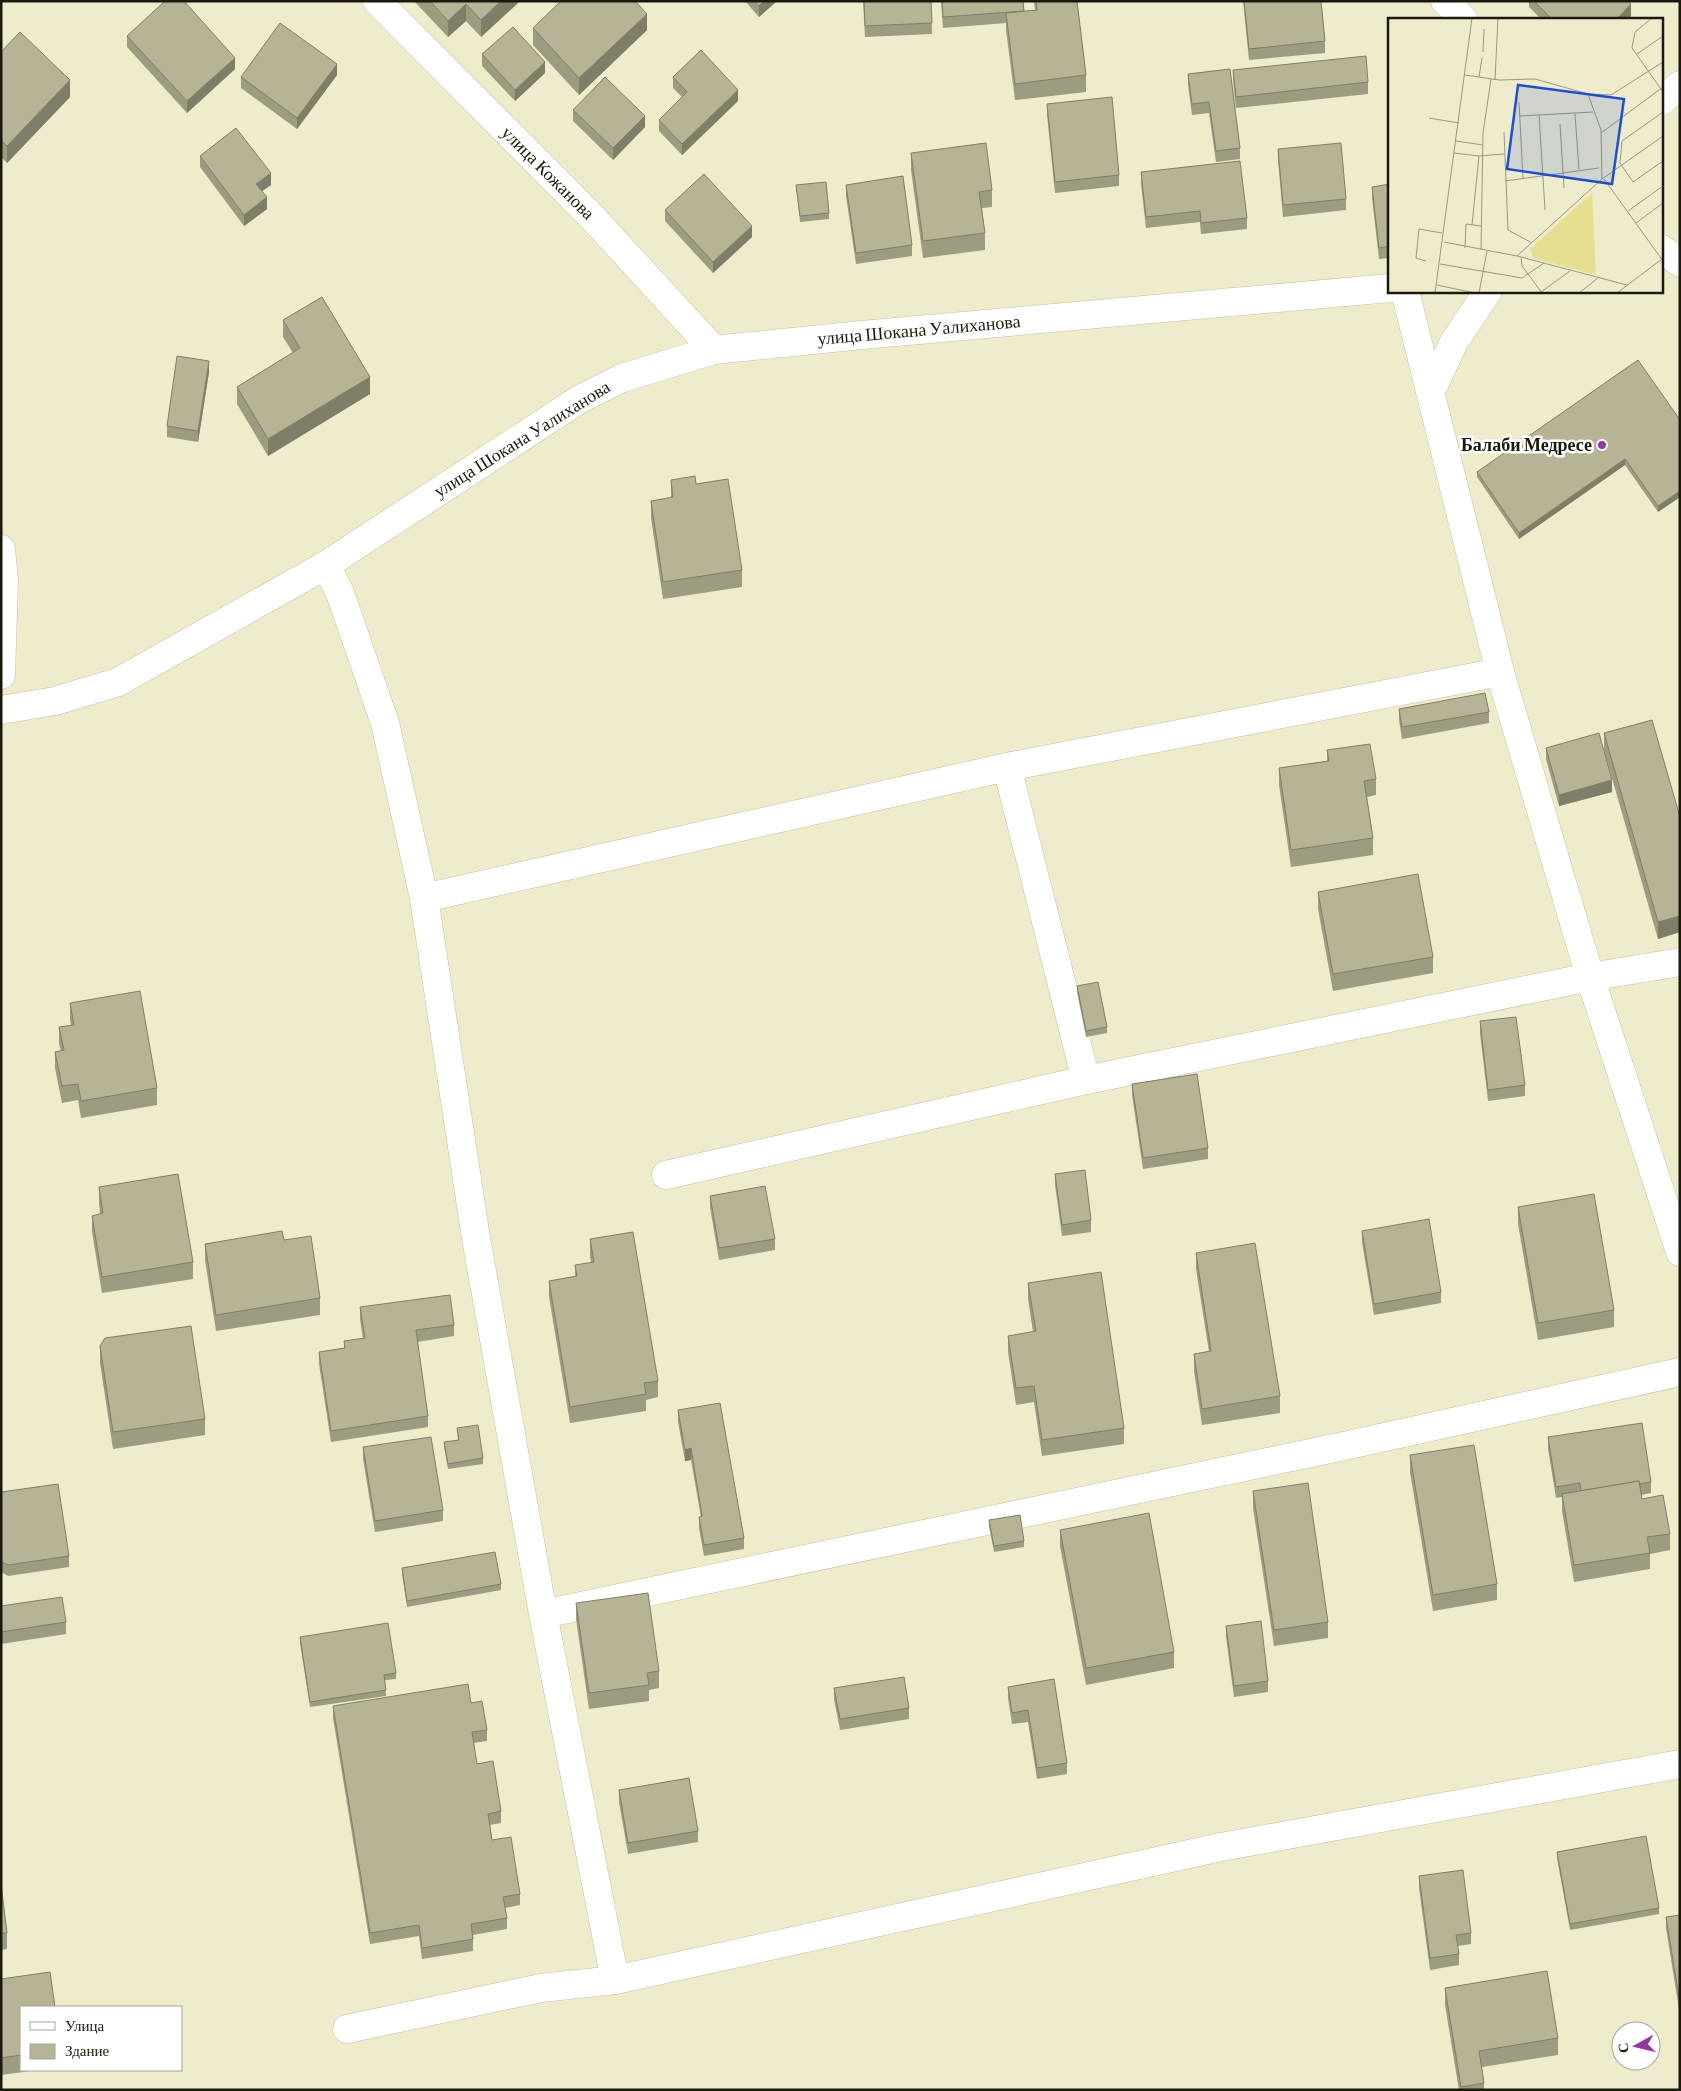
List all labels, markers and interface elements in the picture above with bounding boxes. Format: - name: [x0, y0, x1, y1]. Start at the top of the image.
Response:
- inset map: [1388, 18, 1664, 292]
- street label: улица Кожанова: [498, 123, 598, 223]
- street label: улица Шокана Уалиханова: [817, 311, 1021, 349]
- street label: улица Шокана Уалиханова: [430, 377, 614, 501]
- place label: Балаби Медресе: [1461, 435, 1592, 455]
- marker: Балаби Медресе: [1596, 439, 1608, 451]
- legend: [20, 2006, 182, 2071]
- text: Улица: [65, 2018, 104, 2034]
- north arrow: [1611, 2021, 1661, 2071]
- text: С: [1614, 2042, 1632, 2054]
- text: Здание: [65, 2043, 109, 2059]

